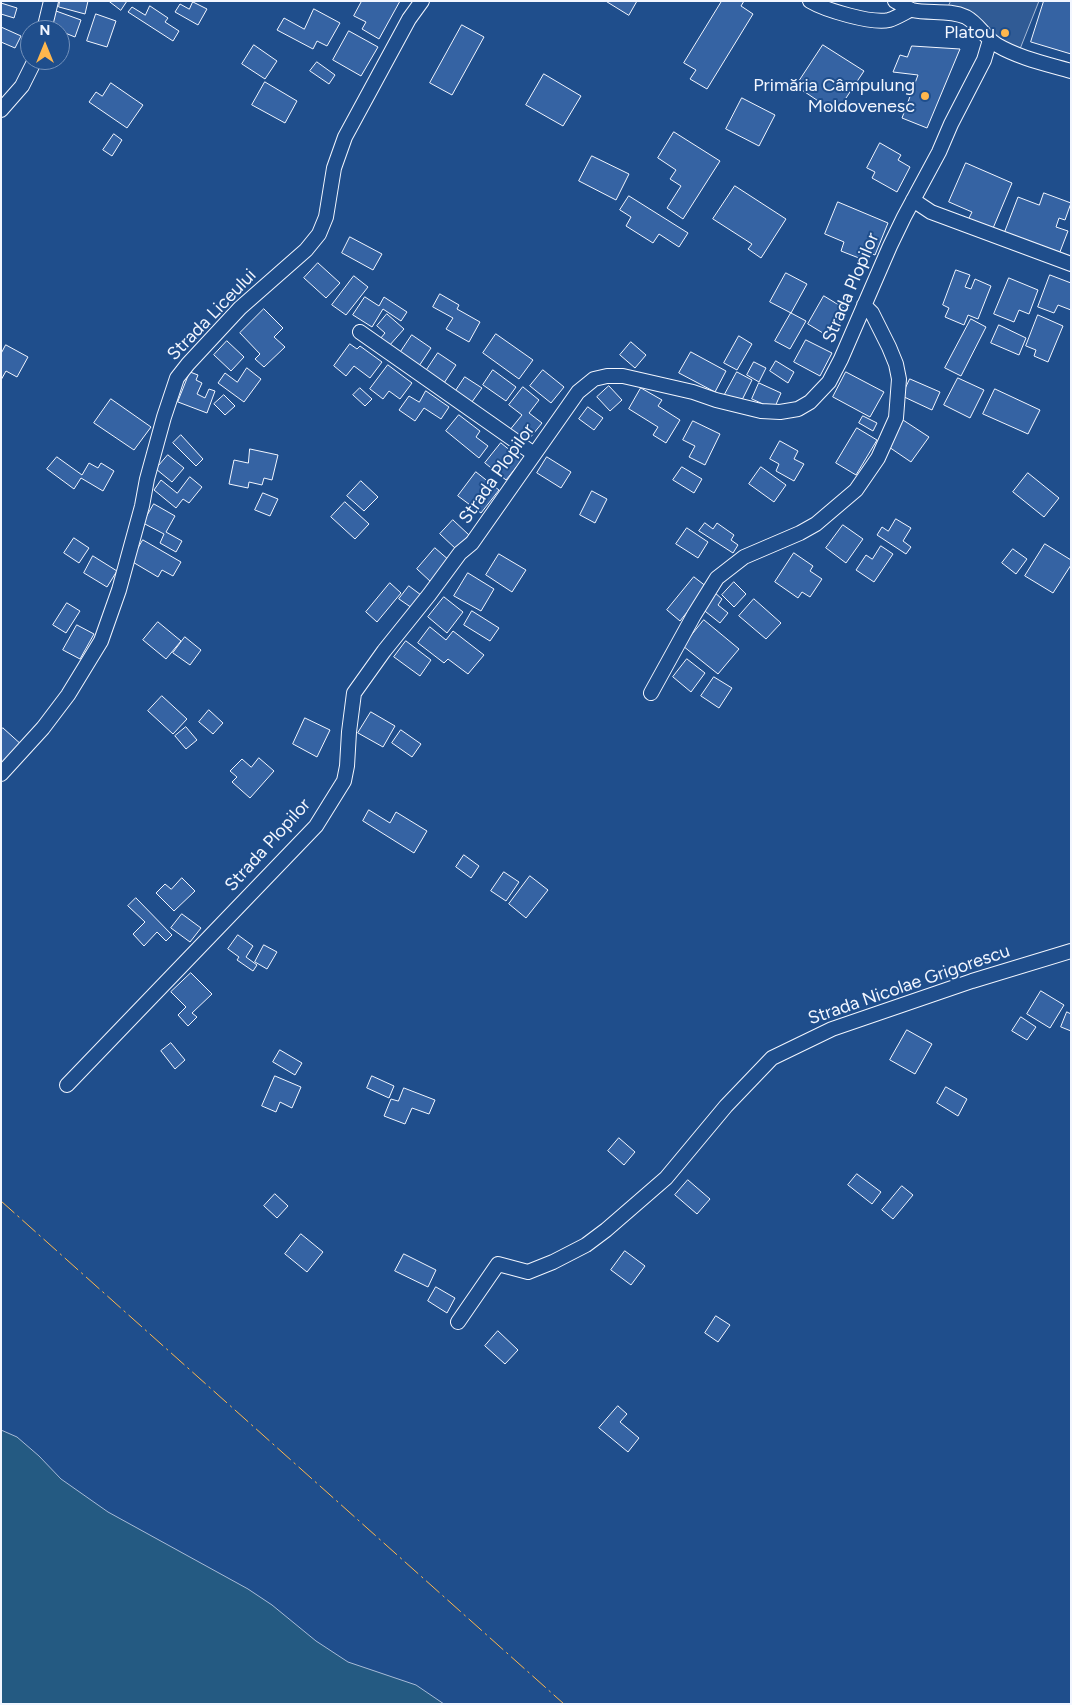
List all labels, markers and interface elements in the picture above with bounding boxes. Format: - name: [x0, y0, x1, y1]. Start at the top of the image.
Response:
- north arrow: [20, 20, 70, 70]
- text: N: [40, 22, 50, 39]
- place label: Platou: [944, 22, 995, 44]
- marker: Platou: [999, 27, 1011, 39]
- place label: Primăria Câmpulung Moldovenesc: [753, 75, 915, 118]
- marker: Primăria Câmpulung Moldovenesc: [919, 90, 931, 102]
- street label: Strada Plopilor: [818, 230, 884, 346]
- street label: Strada Liceului: [163, 265, 261, 365]
- street label: Strada Plopilor: [454, 420, 540, 528]
- street label: Strada Plopilor: [221, 794, 315, 896]
- street label: Strada Nicolae Grigorescu: [805, 940, 1013, 1030]

